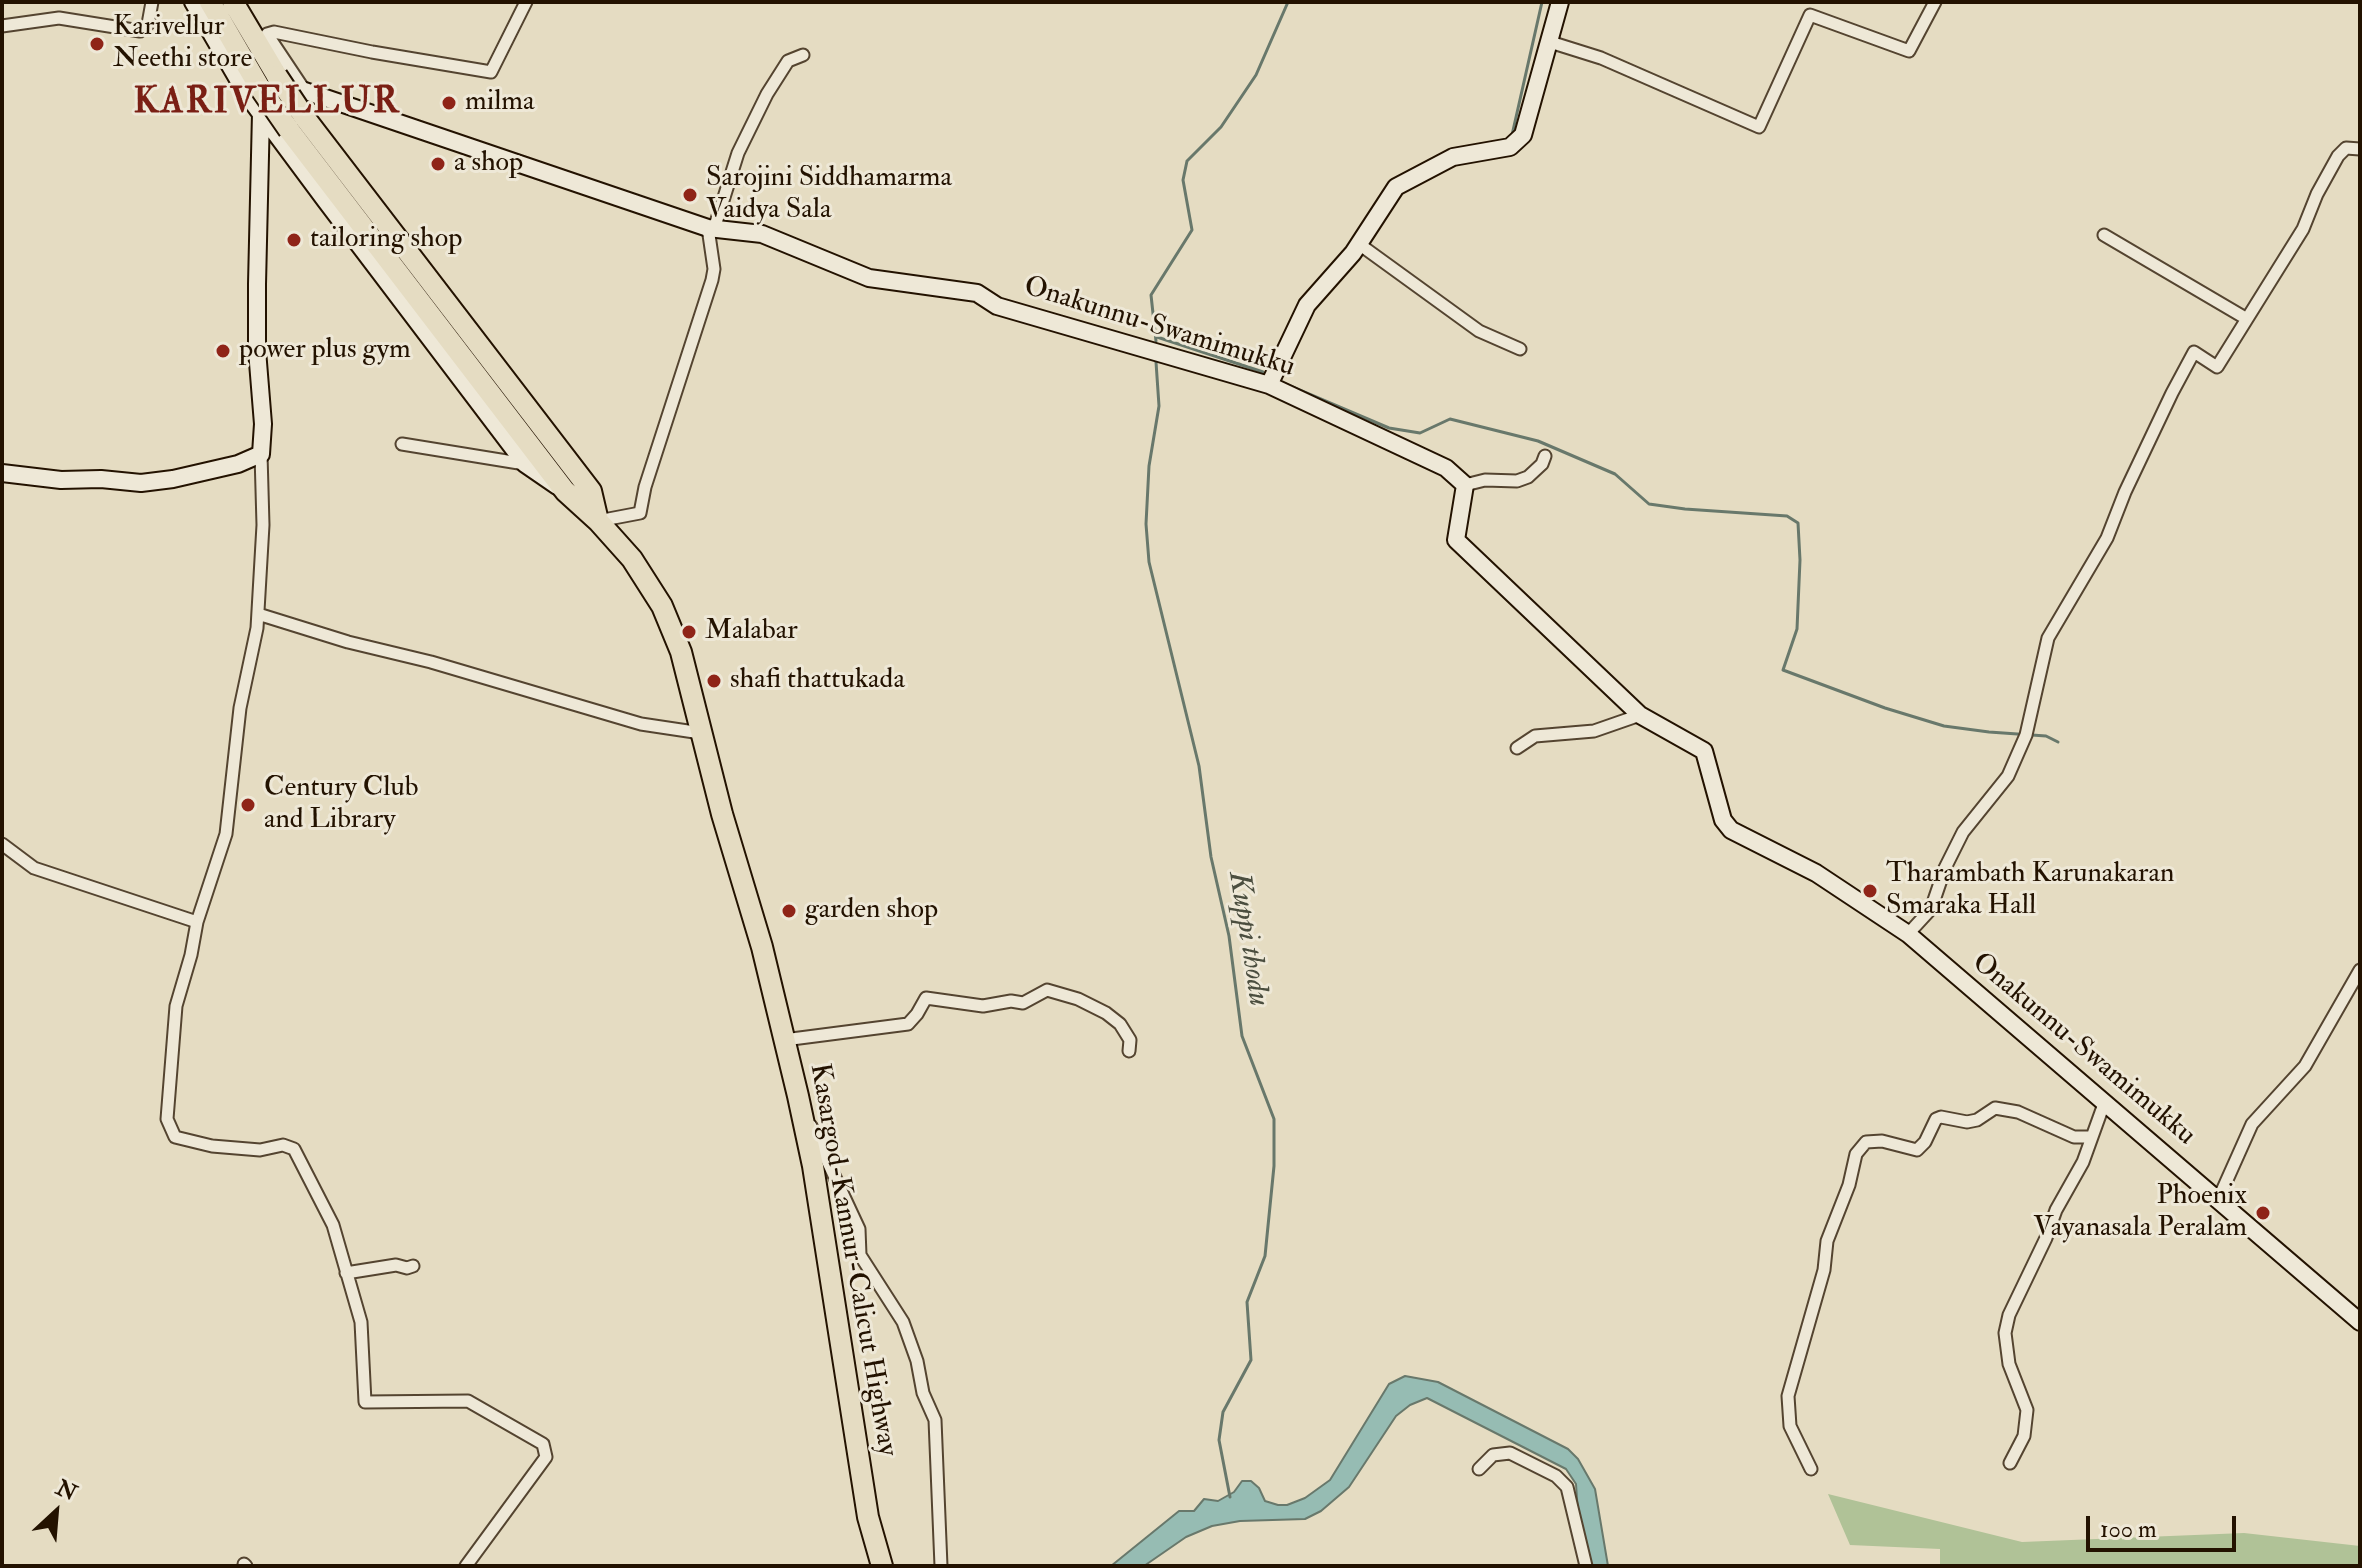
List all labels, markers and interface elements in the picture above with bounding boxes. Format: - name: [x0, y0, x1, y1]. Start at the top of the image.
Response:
- place label: Karivellur Neethi store: [113, 11, 252, 77]
- marker: Karivellur Neethi store: [88, 35, 106, 53]
- district label: KARIVELLUR: [133, 82, 401, 126]
- place label: milma: [465, 86, 535, 120]
- marker: milma: [440, 94, 458, 112]
- place label: a shop: [454, 147, 523, 181]
- marker: a shop: [429, 155, 447, 173]
- place label: Sarojini Siddhamarma Vaidya Sala: [706, 162, 952, 228]
- marker: Sarojini Siddhamarma Vaidya Sala: [681, 186, 699, 204]
- place label: tailoring shop: [310, 223, 462, 257]
- marker: tailoring shop: [285, 231, 303, 249]
- street label: Onakunnu-Swamimukku: [1019, 271, 1299, 385]
- place label: power plus gym: [239, 334, 411, 368]
- marker: power plus gym: [214, 342, 232, 360]
- place label: Malabar: [705, 615, 798, 649]
- marker: Malabar: [680, 623, 698, 641]
- place label: shafi thattukada: [730, 664, 905, 698]
- marker: shafi thattukada: [705, 672, 723, 690]
- place label: Century Club and Library: [264, 772, 418, 838]
- marker: Century Club and Library: [239, 796, 257, 814]
- place label: Tharambath Karunakaran Smaraka Hall: [1886, 858, 2174, 924]
- water label: Kuppi thodu: [1219, 869, 1275, 1009]
- marker: Tharambath Karunakaran Smaraka Hall: [1861, 882, 1879, 900]
- place label: garden shop: [805, 894, 938, 928]
- marker: garden shop: [780, 902, 798, 920]
- street label: Onakunnu-Swamimukku: [1964, 947, 2202, 1153]
- street label: Kasargod-Kannur-Calicut Highway: [801, 1061, 903, 1459]
- place label: Phoenix Vayanasala Peralam: [2033, 1180, 2247, 1246]
- marker: Phoenix Vayanasala Peralam: [2254, 1204, 2272, 1222]
- north arrow: [16, 1472, 96, 1552]
- text: N: [52, 1474, 82, 1507]
- scale bar: [2090, 1500, 2240, 1550]
- text: 100 m: [2100, 1514, 2157, 1545]

